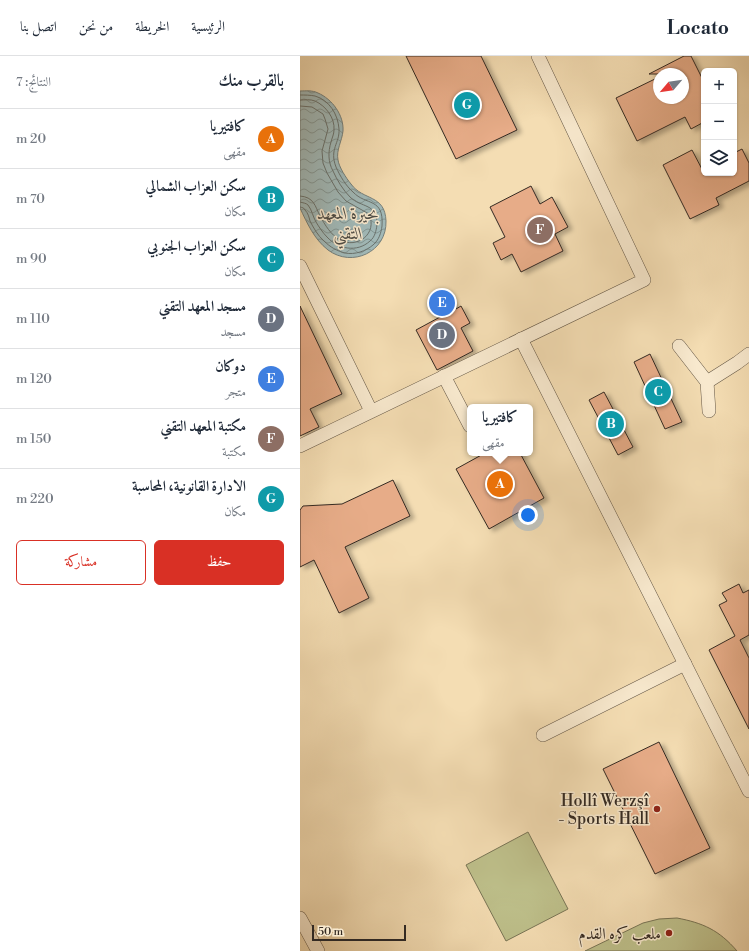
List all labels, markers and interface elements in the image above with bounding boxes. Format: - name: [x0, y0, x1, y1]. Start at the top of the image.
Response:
- text: Locato: [667, 16, 729, 40]
- text: اتصل بنا: [20, 18, 57, 36]
- text: من نحن: [79, 18, 113, 36]
- text: الخريطة: [135, 18, 169, 36]
- text: الرئيسية: [191, 18, 225, 36]
- north arrow: [653, 68, 689, 104]
- map controls: [701, 68, 737, 176]
- button: +: [701, 68, 737, 104]
- text: بالقرب منك: [218, 70, 284, 92]
- text: النتائج: 7: [16, 74, 51, 90]
- pin: G: [454, 90, 480, 120]
- button: −: [701, 104, 737, 140]
- text: کافتیریا: [210, 117, 246, 136]
- text: 20 m: [16, 131, 46, 147]
- text: A: [266, 131, 276, 147]
- button: layers: [701, 140, 737, 176]
- text: مقهى: [223, 144, 246, 160]
- text: سكن العزاب الشمالي: [145, 177, 246, 196]
- text: 70 m: [16, 191, 45, 207]
- text: B: [266, 191, 276, 207]
- water label: بحيرة المعهد التقني: [317, 203, 379, 249]
- text: مكان: [224, 204, 246, 220]
- pin: F: [527, 215, 553, 245]
- text: سكن العزاب الجنوبي: [147, 237, 246, 256]
- text: 90 m: [16, 251, 47, 267]
- text: C: [266, 251, 276, 267]
- text: مكان: [224, 264, 246, 280]
- pin: E: [429, 288, 455, 318]
- text: مسجد المعهد التقني: [159, 297, 246, 316]
- text: 110 m: [16, 311, 50, 327]
- text: D: [266, 311, 276, 327]
- pin: D: [429, 320, 455, 350]
- text: مسجد: [220, 324, 246, 340]
- text: دوکان: [215, 357, 246, 376]
- text: 120 m: [16, 371, 52, 387]
- text: E: [266, 371, 276, 387]
- pin: C: [645, 377, 671, 407]
- text: متجر: [225, 384, 246, 400]
- popup: [467, 404, 533, 456]
- text: کافتیریا: [482, 408, 518, 427]
- pin: B: [598, 409, 624, 439]
- text: مكتبة المعهد التقني: [160, 417, 246, 436]
- text: 150 m: [16, 431, 51, 447]
- text: F: [266, 431, 276, 447]
- text: مقهى: [482, 435, 505, 451]
- text: مكتبة: [222, 444, 246, 460]
- pin: A: [487, 469, 513, 499]
- text: الادارة القانونية، المحاسبة: [132, 477, 246, 496]
- text: 220 m: [16, 491, 54, 507]
- text: G: [266, 491, 276, 507]
- text: مكان: [224, 504, 246, 520]
- your location: [518, 505, 538, 525]
- button: مشاركة: [16, 540, 146, 585]
- button: حفظ: [154, 540, 284, 585]
- place label: Hollî Werzşî - Sports Hall: [558, 791, 650, 829]
- marker: Hollî Werzşî - Sports Hall: [652, 804, 662, 814]
- scale bar: [312, 923, 406, 942]
- place label: ملعب كره القدم: [579, 924, 661, 948]
- text: 50 m: [318, 925, 343, 939]
- marker: ملعب كره القدم: [664, 928, 674, 938]

